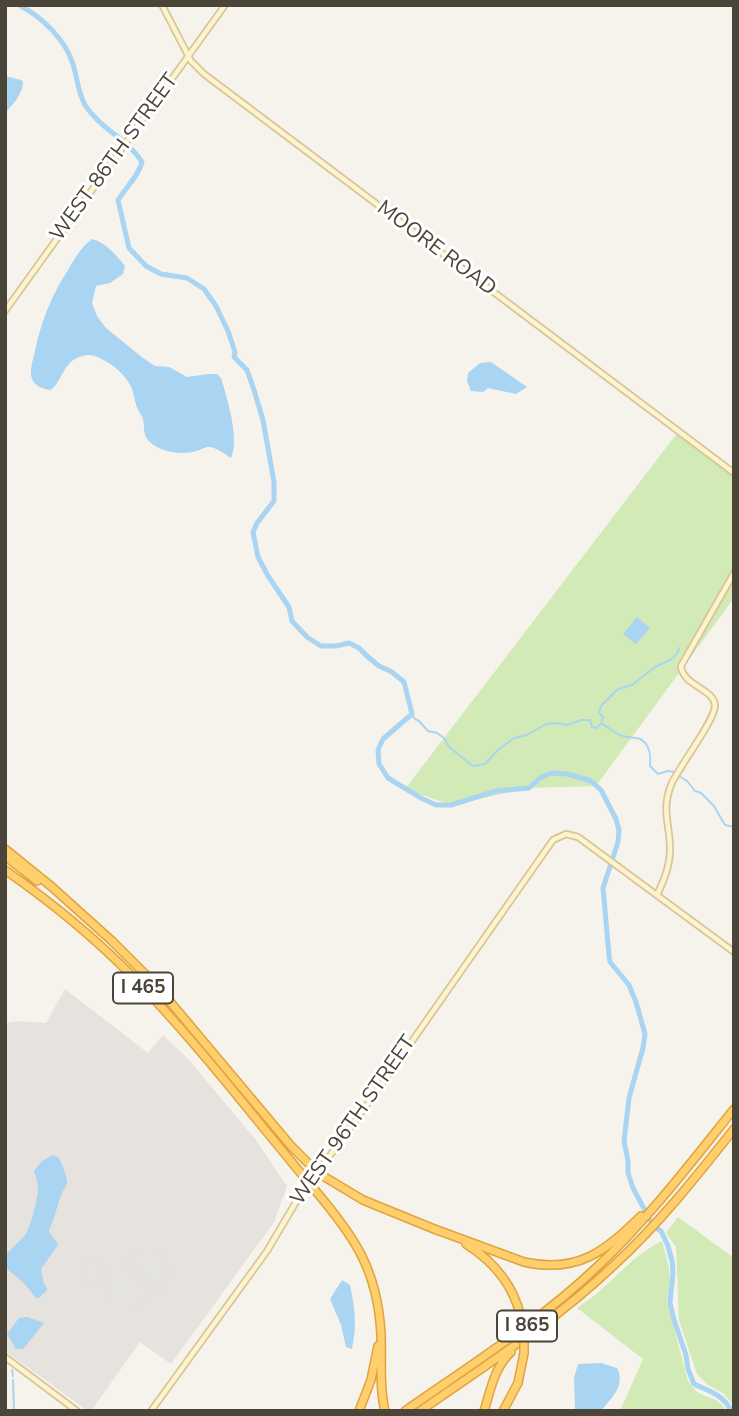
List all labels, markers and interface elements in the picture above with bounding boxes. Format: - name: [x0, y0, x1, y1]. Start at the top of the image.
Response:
- street label: WEST 86TH STREET: [46, 69, 184, 247]
- street label: MOORE ROAD: [371, 196, 501, 302]
- road number: I 465: [113, 972, 173, 1004]
- street label: WEST 96TH STREET: [286, 1031, 422, 1211]
- road number: I 865: [497, 1310, 557, 1342]

